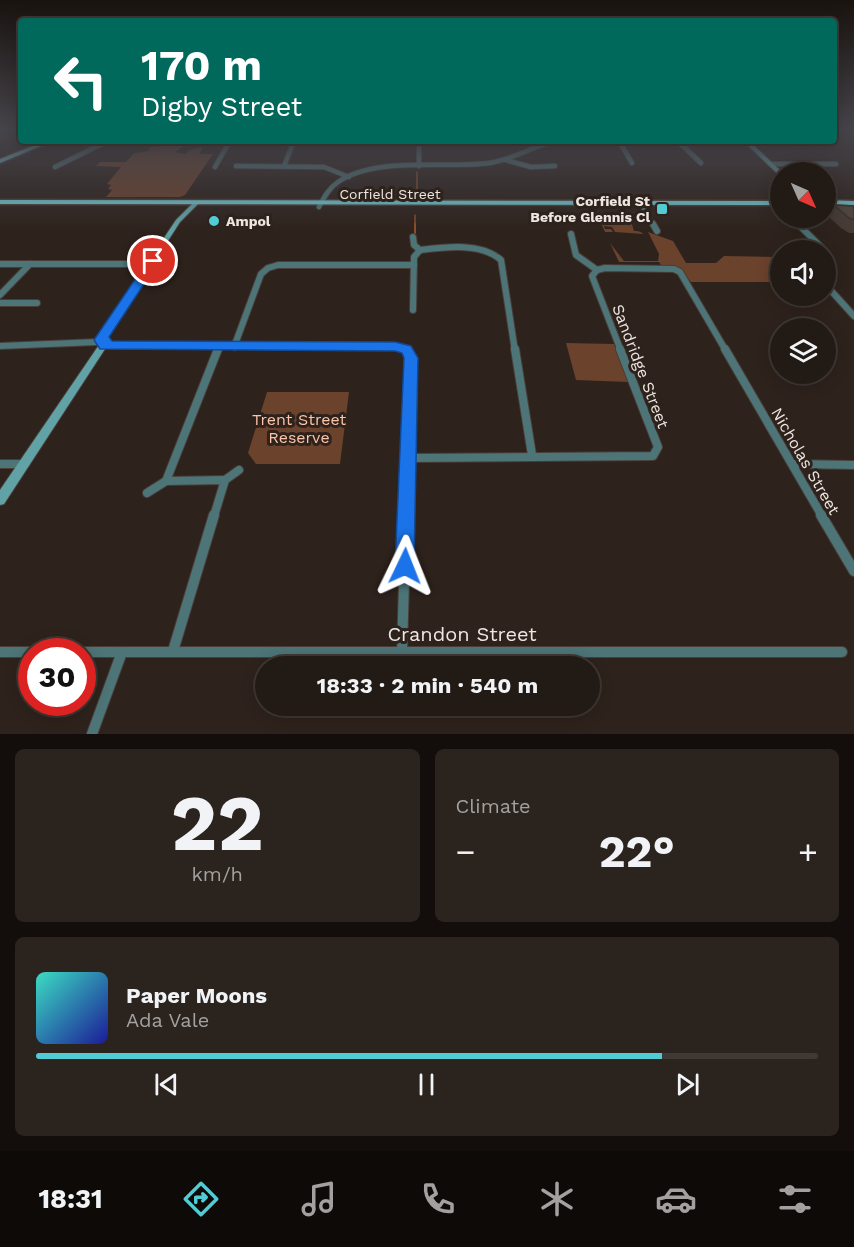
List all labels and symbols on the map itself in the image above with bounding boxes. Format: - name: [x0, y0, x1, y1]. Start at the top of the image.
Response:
- north arrow: [770, 162, 836, 228]
- street label: Corfield Street: [340, 186, 441, 202]
- place label: Corfield St Before Glennis Cl: [530, 193, 650, 225]
- marker: Corfield St Before Glennis Cl: [655, 202, 669, 216]
- place label: Ampol: [226, 213, 271, 229]
- marker: Ampol: [207, 214, 221, 228]
- pin: [127, 235, 178, 286]
- street label: Sandridge Street: [608, 302, 673, 431]
- street label: Nicholas Street: [767, 404, 844, 518]
- park label: Trent Street Reserve: [252, 410, 346, 447]
- position arrow: [373, 534, 437, 598]
- street label: Crandon Street: [387, 622, 537, 646]
- speed limit sign: 30: [18, 638, 96, 716]

